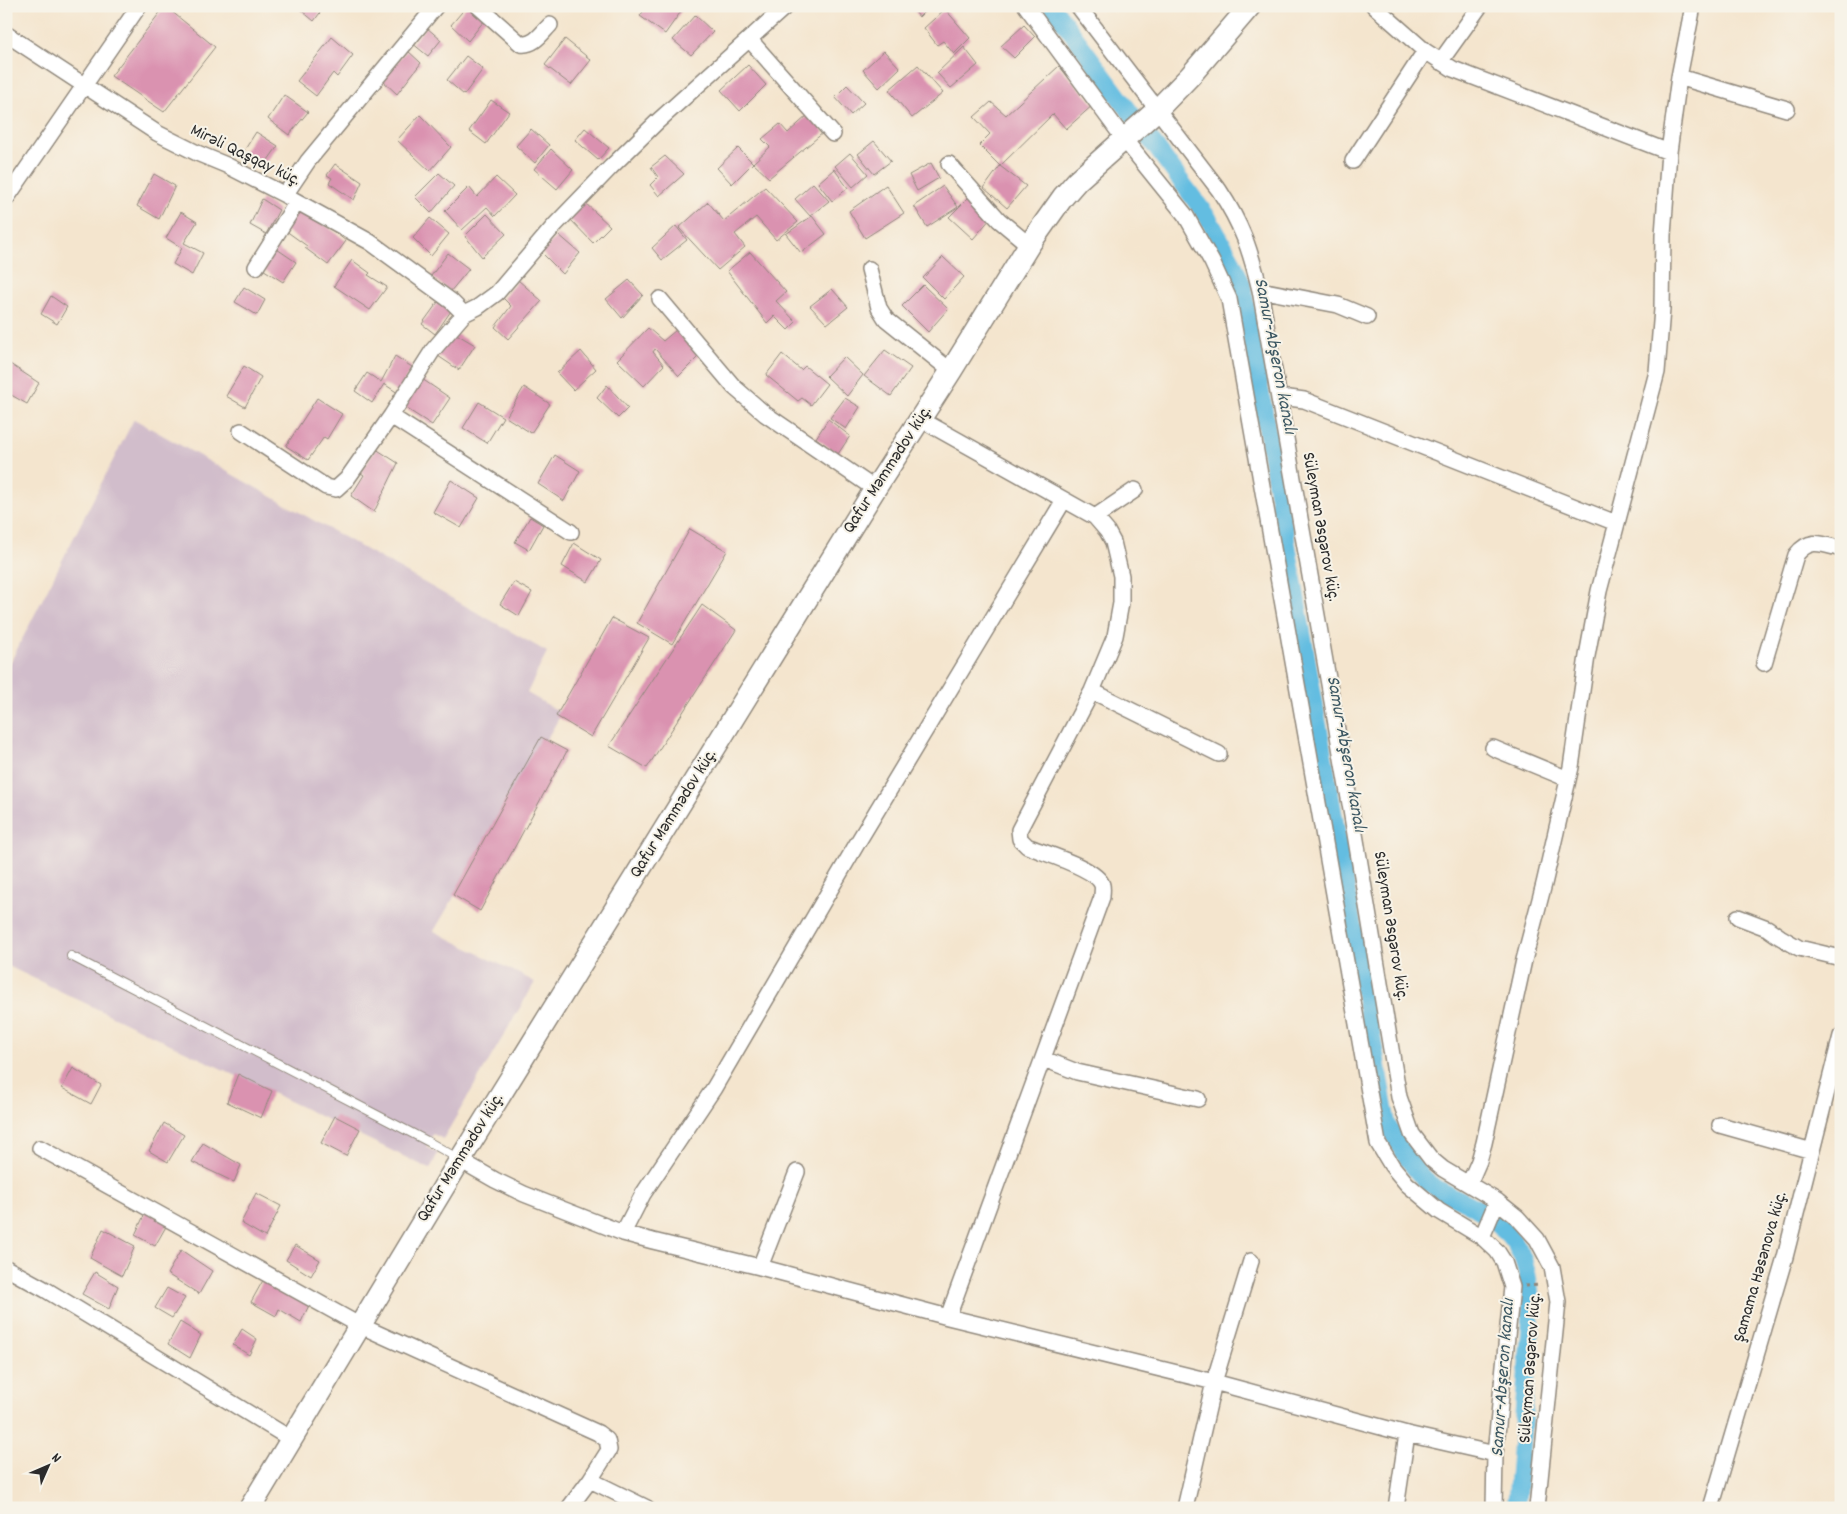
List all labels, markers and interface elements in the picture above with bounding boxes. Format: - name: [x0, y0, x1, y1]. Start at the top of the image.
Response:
- street label: Mirəli Qaşqay küç.: [186, 119, 304, 194]
- water label: Samur-Abşeron kanalı: [1246, 276, 1303, 438]
- street label: Qafur Məmmədov küç.: [837, 401, 939, 539]
- street label: Süleyman Əsgərov küç.: [1295, 451, 1345, 603]
- water label: Samur-Abşeron kanalı: [1318, 674, 1372, 836]
- street label: Qafur Məmmədov küç.: [624, 745, 724, 883]
- street label: Süleyman Əsgərov küç.: [1366, 850, 1414, 1002]
- street label: Qafur Məmmədov küç.: [411, 1089, 511, 1227]
- street label: Şamama Həsənova küç.: [1728, 1189, 1794, 1345]
- street label: Süleyman Əsgərov küç.: [1513, 1292, 1549, 1444]
- water label: Samur-Abşeron kanalı: [1485, 1297, 1523, 1458]
- north arrow: [22, 1442, 72, 1492]
- text: N: [46, 1449, 65, 1468]

